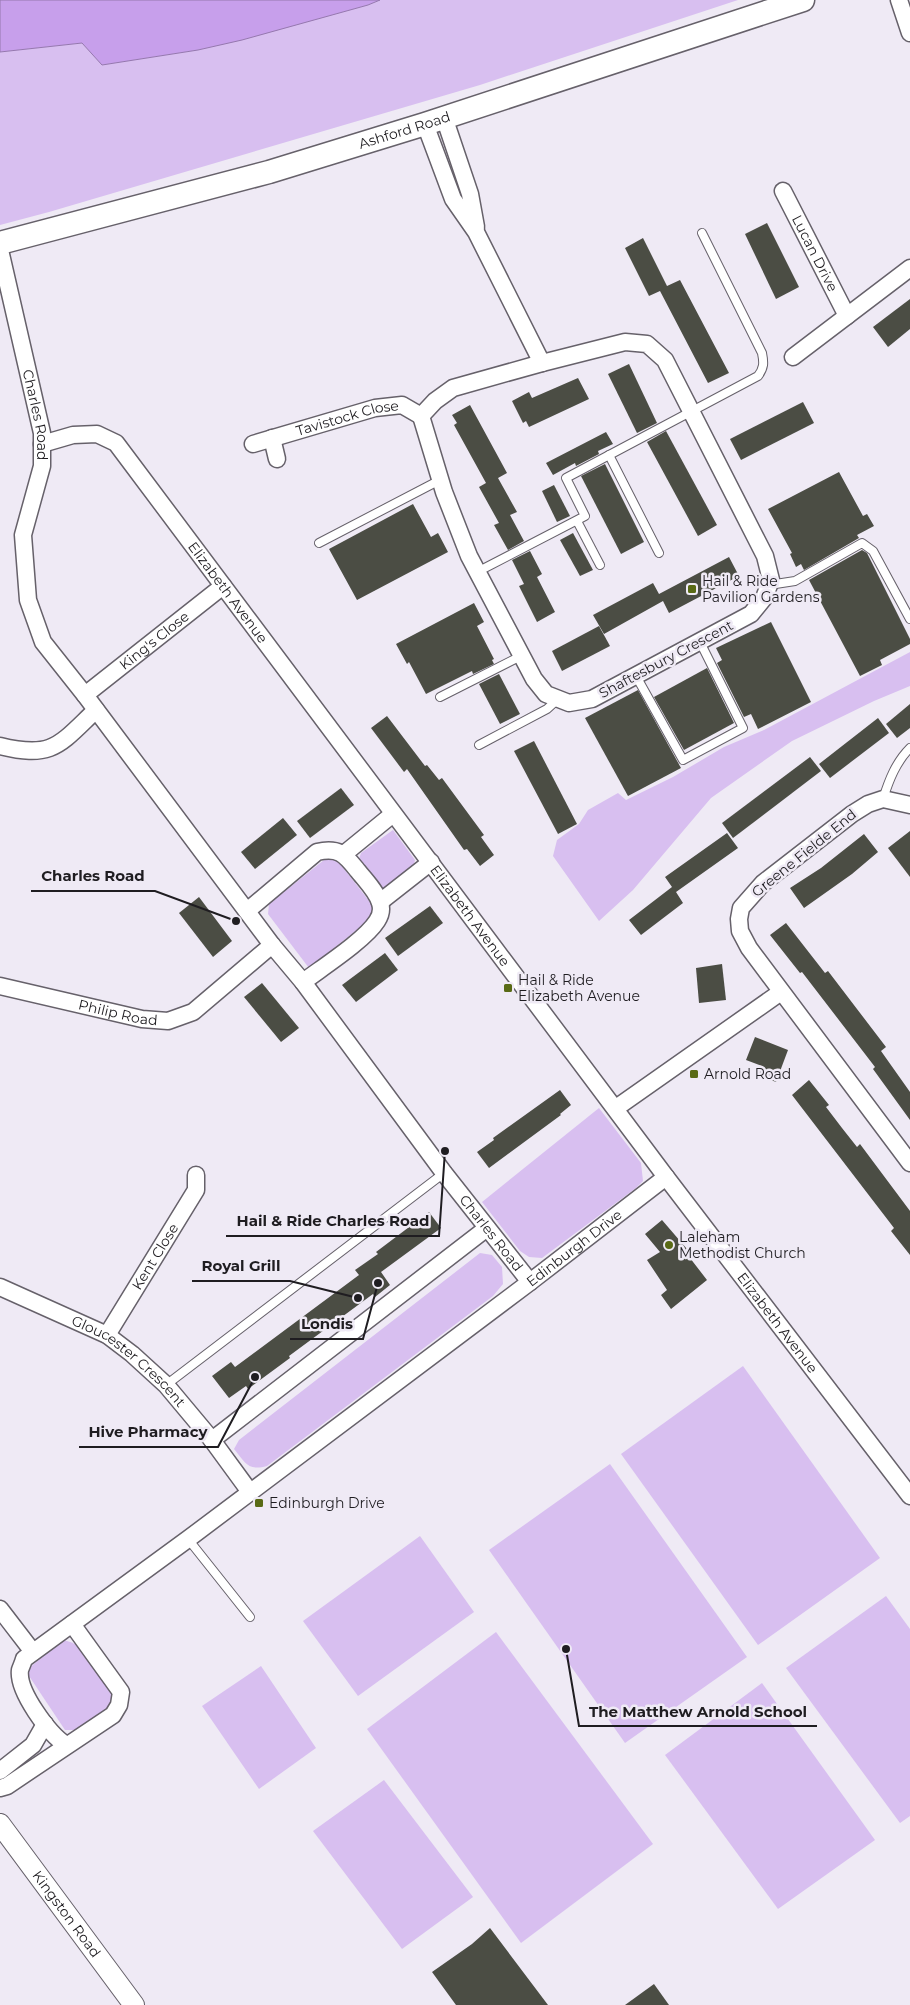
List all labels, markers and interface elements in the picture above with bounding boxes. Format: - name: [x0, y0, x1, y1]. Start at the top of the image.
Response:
- street label: Ashford Road: [357, 107, 453, 153]
- street label: Lucan Drive: [788, 212, 842, 295]
- street label: Charles Road: [19, 368, 51, 461]
- street label: Tavistock Close: [294, 396, 400, 440]
- street label: Elizabeth Avenue: [184, 538, 272, 647]
- place label: Hail & Ride Pavilion Gardens: [702, 572, 820, 606]
- marker: Hail & Ride Pavilion Gardens: [686, 583, 698, 595]
- street label: King's Close: [116, 607, 193, 674]
- street label: Shaftesbury Crescent: [596, 616, 736, 702]
- street label: Greene Fielde End: [748, 805, 860, 901]
- callout: Charles Road: [31, 861, 155, 891]
- street label: Elizabeth Avenue: [426, 861, 514, 970]
- text: Charles Road: [41, 866, 145, 885]
- place label: Hail & Ride Elizabeth Avenue: [518, 971, 640, 1005]
- marker: Hail & Ride Elizabeth Avenue: [502, 982, 514, 994]
- street label: Philip Road: [77, 995, 158, 1029]
- place label: Arnold Road: [704, 1065, 791, 1083]
- marker: Arnold Road: [688, 1068, 700, 1080]
- street label: Charles Road: [456, 1191, 527, 1275]
- street label: Edinburgh Drive: [523, 1205, 625, 1290]
- callout: Hail & Ride Charles Road: [226, 1206, 439, 1236]
- text: Hail & Ride Charles Road: [237, 1211, 429, 1230]
- street label: Kent Close: [128, 1220, 182, 1293]
- place label: Laleham Methodist Church: [679, 1228, 806, 1262]
- marker: Laleham Methodist Church: [663, 1239, 675, 1251]
- callout: Royal Grill: [192, 1251, 290, 1281]
- text: Royal Grill: [202, 1256, 280, 1275]
- street label: Elizabeth Avenue: [733, 1269, 822, 1377]
- callout: Londis: [290, 1309, 363, 1339]
- street label: Gloucester Crescent: [69, 1311, 190, 1411]
- text: Londis: [301, 1314, 353, 1333]
- callout: Hive Pharmacy: [79, 1417, 218, 1447]
- text: Hive Pharmacy: [89, 1422, 209, 1441]
- place label: Edinburgh Drive: [269, 1494, 385, 1512]
- marker: Edinburgh Drive: [253, 1497, 265, 1509]
- callout: The Matthew Arnold School: [579, 1696, 817, 1726]
- text: The Matthew Arnold School: [589, 1702, 807, 1721]
- street label: Kingston Road: [29, 1867, 105, 1961]

